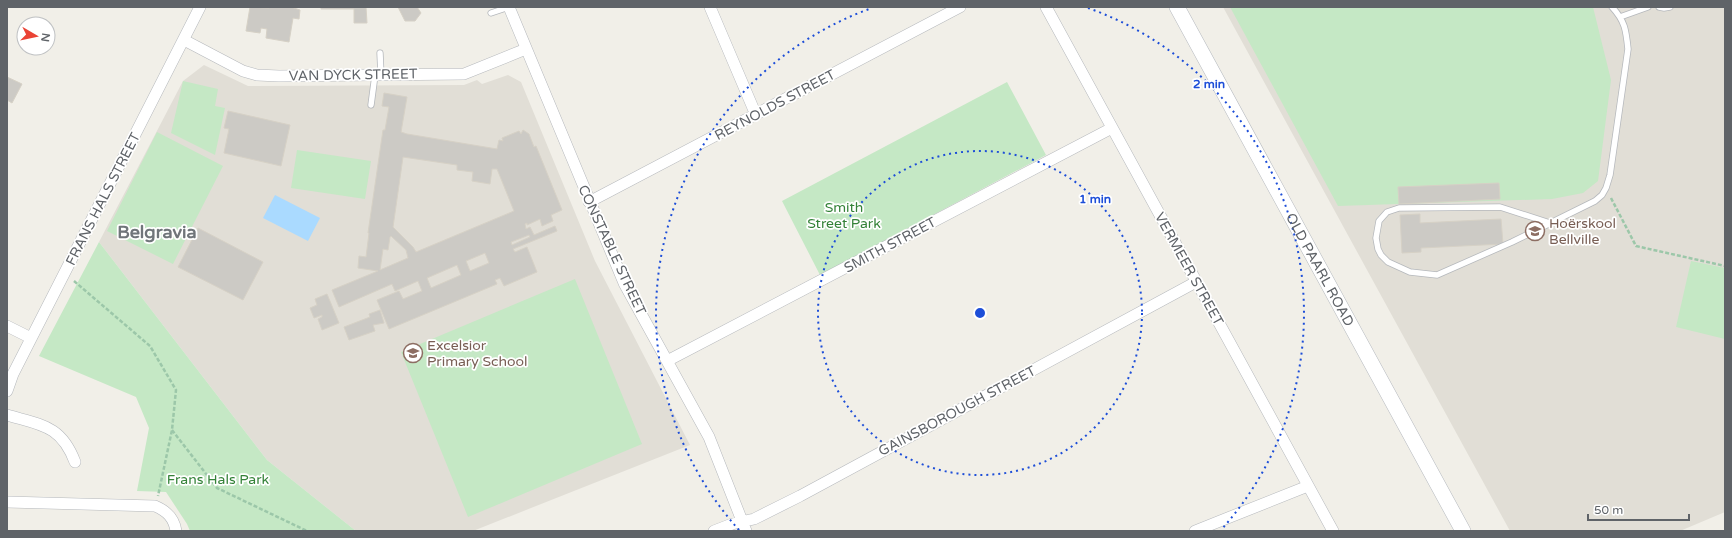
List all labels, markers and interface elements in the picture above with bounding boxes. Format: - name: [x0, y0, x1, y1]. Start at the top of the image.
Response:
- north arrow: [16, 16, 56, 56]
- text: N: [38, 32, 52, 43]
- street label: VAN DYCK STREET: [288, 65, 418, 85]
- street label: REYNOLDS STREET: [712, 66, 839, 144]
- text: 2 min: [1193, 77, 1225, 91]
- street label: FRANS HALS STREET: [62, 129, 144, 268]
- street label: CONSTABLE STREET: [574, 182, 650, 318]
- text: 1 min: [1079, 192, 1111, 206]
- park label: Smith Street Park: [807, 199, 881, 232]
- street label: VERMEER STREET: [1151, 210, 1227, 329]
- street label: OLD PAARL ROAD: [1282, 210, 1358, 329]
- street label: SMITH STREET: [841, 213, 939, 276]
- place label: Hoërskool Bellville: [1549, 215, 1616, 248]
- school or university icon: Hoërskool Bellville: [1524, 220, 1546, 242]
- district label: Belgravia: [117, 221, 197, 243]
- centre of rings: [973, 306, 987, 320]
- place label: Excelsior Primary School: [427, 337, 528, 370]
- school or university icon: Excelsior Primary School: [402, 342, 424, 364]
- street label: GAINSBOROUGH STREET: [875, 362, 1039, 460]
- park label: Frans Hals Park: [167, 471, 270, 488]
- scale bar: [1588, 496, 1689, 522]
- text: 50 m: [1594, 503, 1623, 517]

